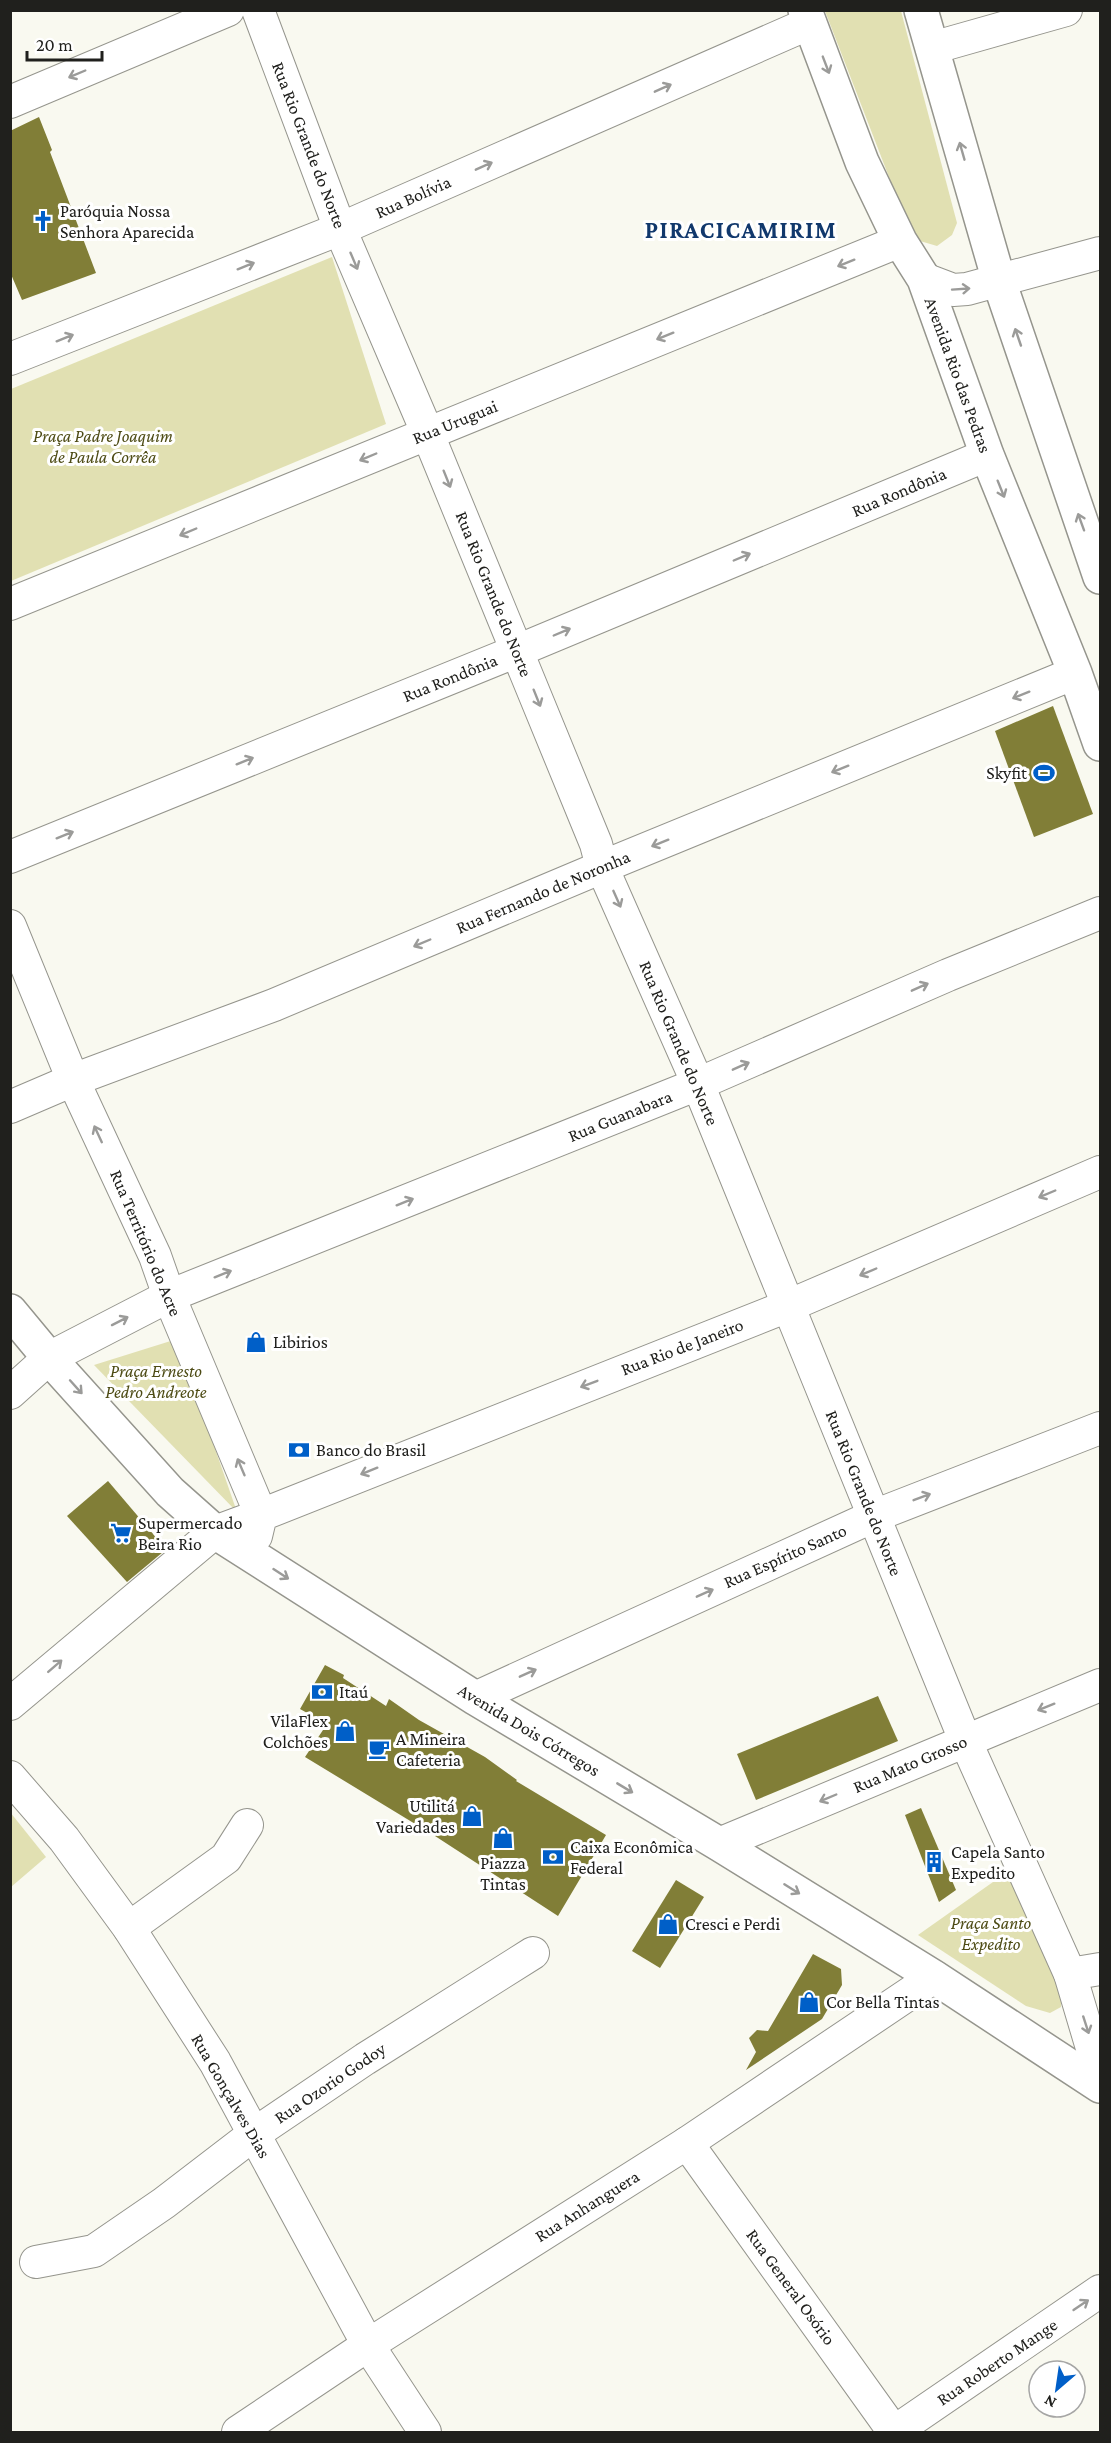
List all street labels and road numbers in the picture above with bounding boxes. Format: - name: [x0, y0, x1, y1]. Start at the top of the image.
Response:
- street label: Rua Rio Grande do Norte: [268, 59, 350, 231]
- street label: Rua Bolívia: [372, 171, 454, 223]
- street label: Avenida Rio das Pedras: [921, 294, 995, 456]
- street label: Rua Uruguai: [410, 396, 501, 448]
- street label: Rua Rondônia: [849, 463, 949, 521]
- street label: Rua Rio Grande do Norte: [452, 508, 536, 680]
- street label: Rua Rondônia: [400, 650, 500, 706]
- street label: Rua Fernando de Noronha: [453, 846, 633, 938]
- street label: Rua Rio Grande do Norte: [635, 958, 723, 1128]
- street label: Rua Guanabara: [565, 1086, 675, 1146]
- street label: Rua Território do Acre: [106, 1167, 186, 1319]
- street label: Rua Rio de Janeiro: [618, 1314, 746, 1380]
- street label: Rua Rio Grande do Norte: [822, 1407, 906, 1579]
- street label: Rua Espírito Santo: [720, 1520, 850, 1592]
- street label: Avenida Dois Córregos: [454, 1680, 604, 1780]
- street label: Rua Mato Grosso: [850, 1731, 970, 1797]
- street label: Rua Gonçalves Dias: [187, 2030, 275, 2162]
- street label: Rua Ozorio Godoy: [271, 2038, 390, 2128]
- street label: Rua Anhanguera: [531, 2166, 643, 2246]
- street label: Rua General Osório: [742, 2225, 840, 2349]
- street label: Rua Roberto Mange: [933, 2314, 1061, 2410]

